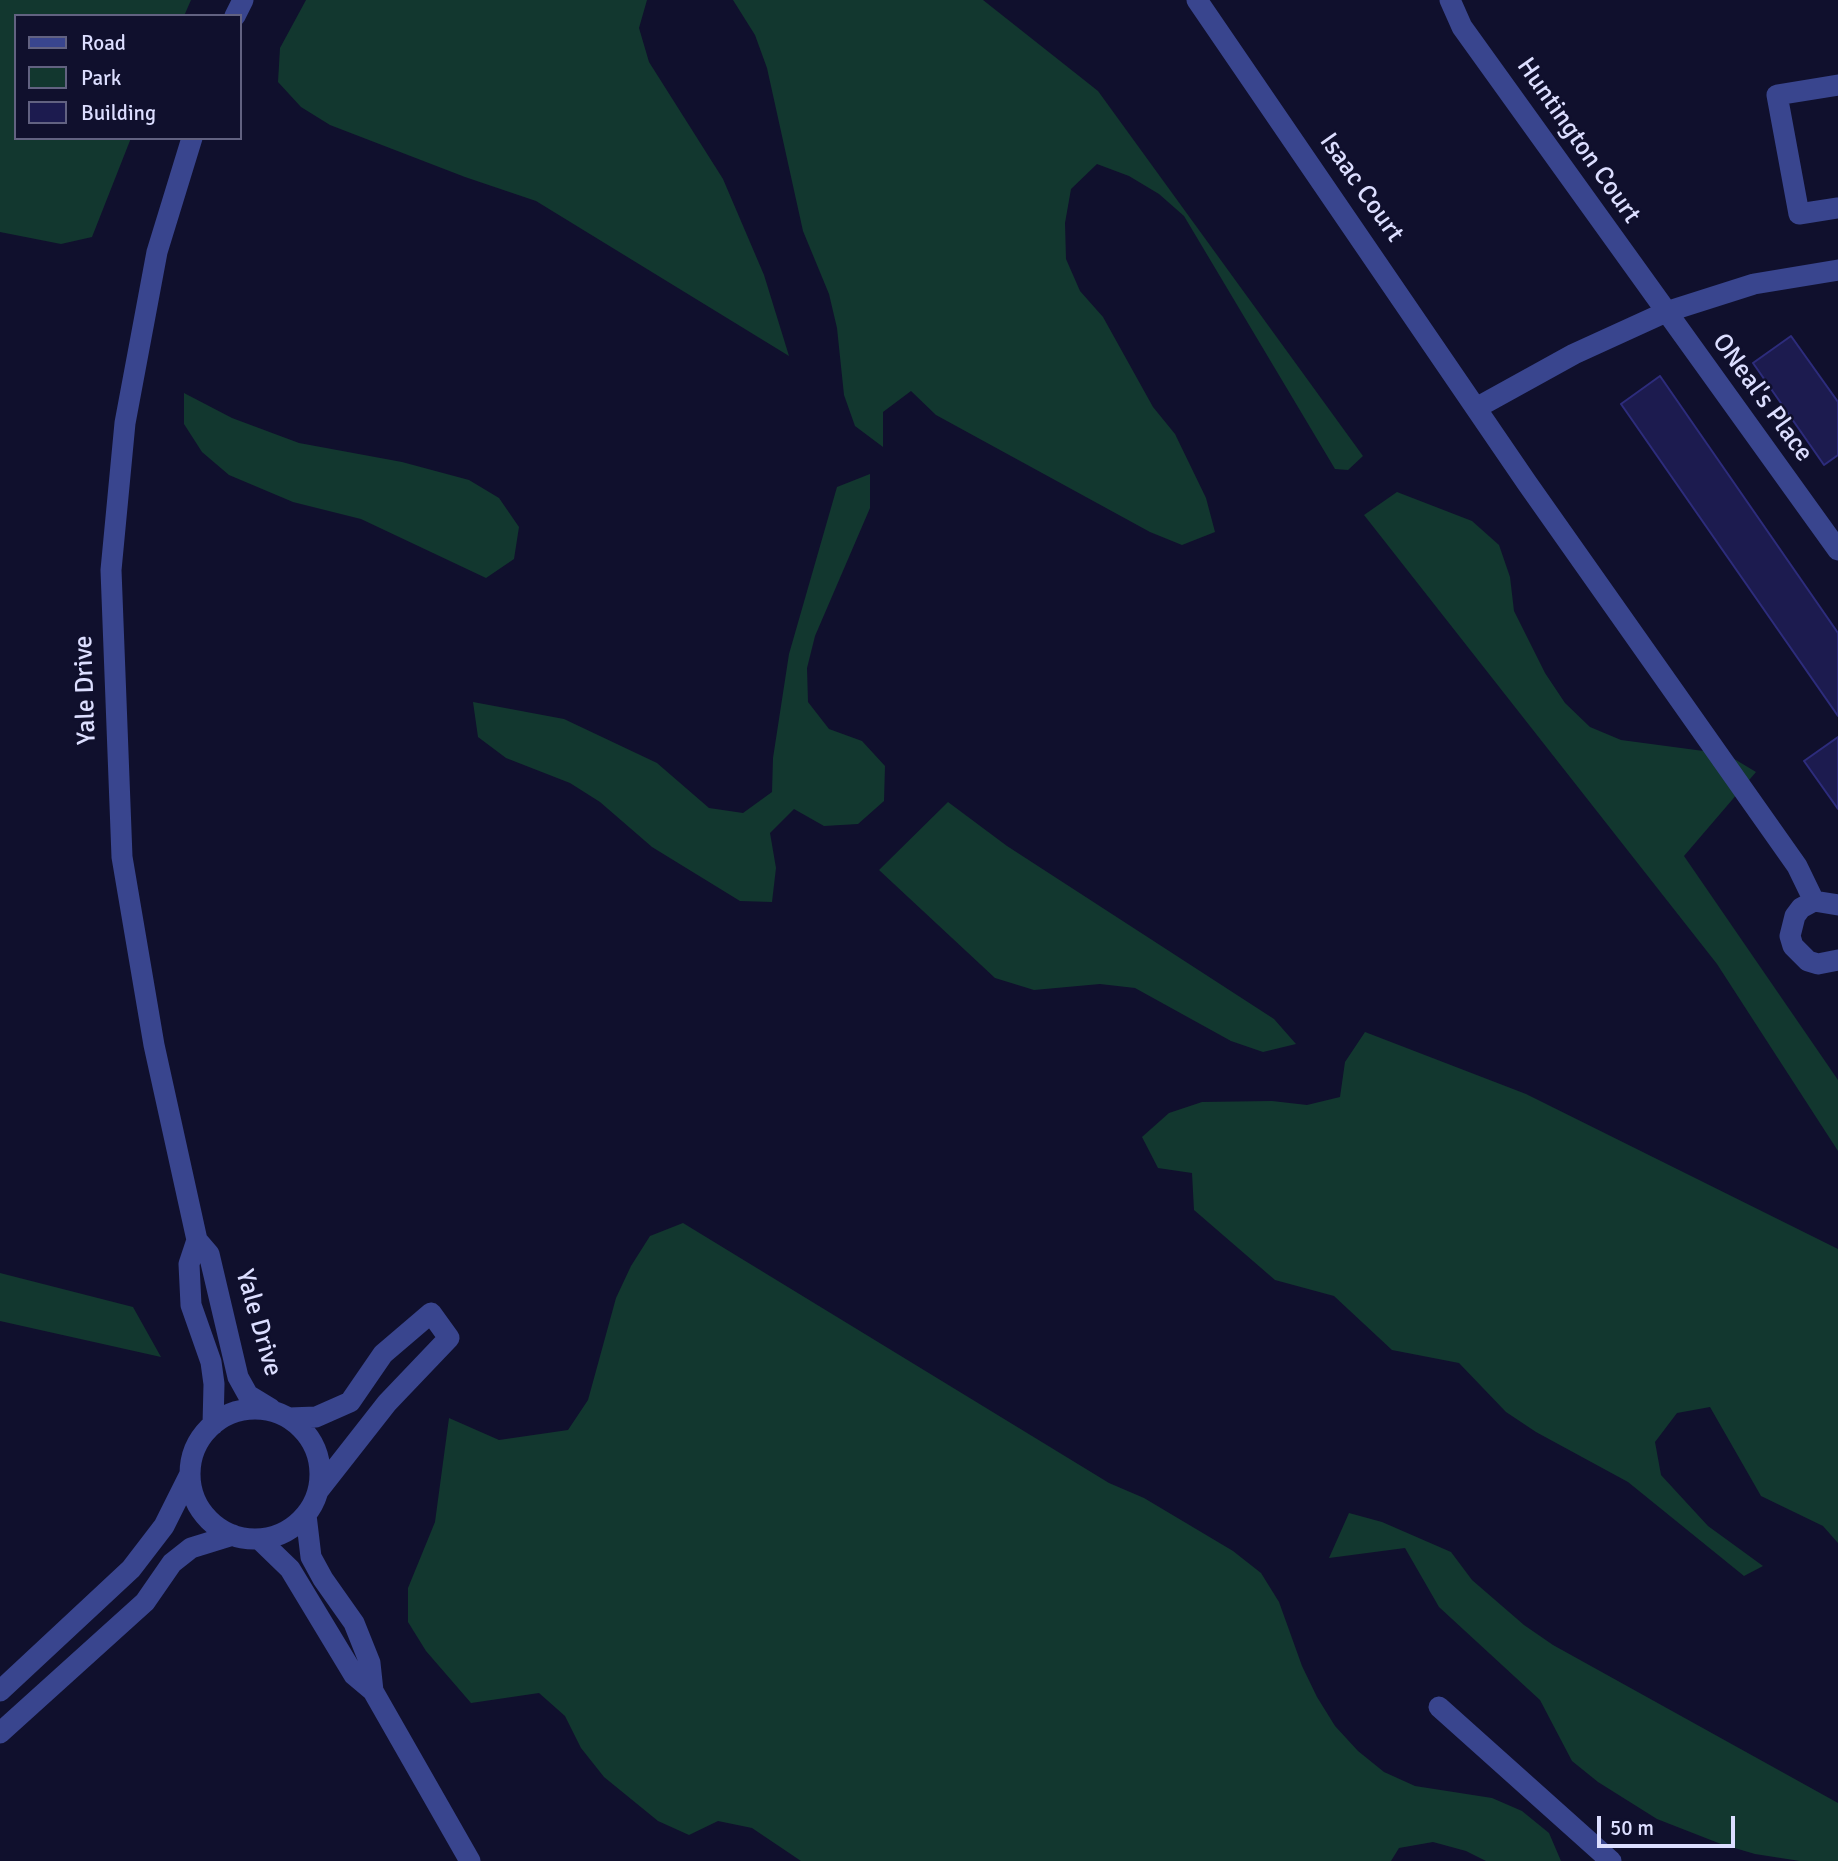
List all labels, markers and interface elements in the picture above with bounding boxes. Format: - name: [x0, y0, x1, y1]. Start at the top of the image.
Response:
- legend: [14, 14, 242, 140]
- text: Road: [81, 30, 126, 56]
- street label: Huntington Court: [1509, 52, 1647, 230]
- text: Park: [81, 65, 121, 91]
- text: Building: [81, 100, 156, 126]
- street label: Isaac Court: [1312, 128, 1410, 248]
- street label: ONeal's Place: [1705, 328, 1819, 468]
- street label: Yale Drive: [69, 635, 103, 745]
- street label: Yale Drive: [228, 1266, 288, 1380]
- scale bar: [1600, 1801, 1738, 1845]
- text: 50 m: [1610, 1815, 1654, 1841]

